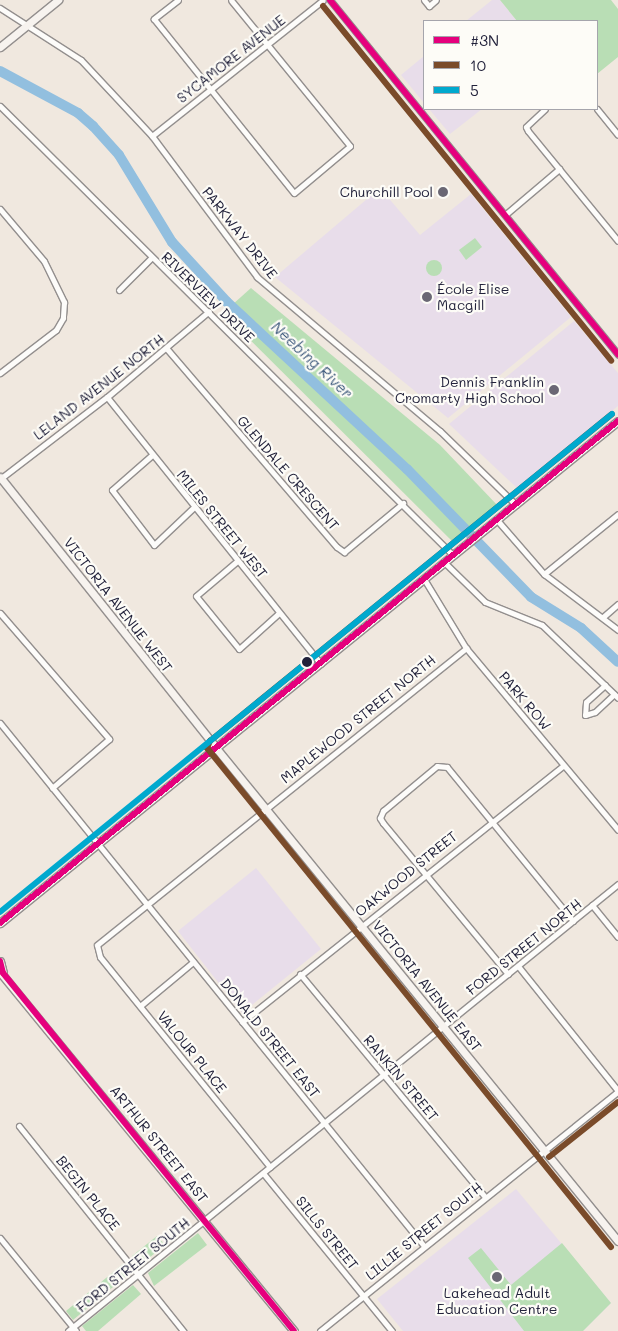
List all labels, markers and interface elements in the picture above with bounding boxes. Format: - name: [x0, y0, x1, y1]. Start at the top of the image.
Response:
- street label: SYCAMORE AVENUE: [174, 12, 288, 106]
- legend: [423, 20, 598, 110]
- text: #3N: [470, 30, 499, 50]
- text: 10: [470, 55, 486, 75]
- text: 5: [470, 80, 479, 100]
- street label: PARKWAY DRIVE: [199, 184, 281, 282]
- place label: Churchill Pool: [340, 184, 433, 200]
- marker: Churchill Pool: [437, 186, 449, 198]
- street label: RIVERVIEW DRIVE: [158, 248, 258, 346]
- place label: École Elise Macgill: [437, 281, 510, 314]
- marker: École Elise Macgill: [421, 291, 433, 303]
- water label: Neebing River: [268, 318, 356, 402]
- street label: LELAND AVENUE NORTH: [30, 331, 168, 443]
- place label: Dennis Franklin Cromarty High School: [395, 374, 544, 407]
- marker: Dennis Franklin Cromarty High School: [548, 384, 560, 396]
- street label: GLENDALE CRESCENT: [234, 412, 342, 534]
- street label: MILES STREET WEST: [173, 467, 271, 581]
- street label: VICTORIA AVENUE WEST: [60, 534, 176, 676]
- street label: MAPLEWOOD STREET NORTH: [277, 651, 439, 787]
- unlabelled marker: [302, 657, 312, 667]
- street label: PARK ROW: [496, 668, 554, 734]
- street label: OAKWOOD STREET: [352, 828, 460, 920]
- street label: FORD STREET NORTH: [463, 895, 585, 999]
- street label: VICTORIA AVENUE EAST: [369, 917, 485, 1055]
- street label: DONALD STREET EAST: [217, 975, 323, 1101]
- street label: VALOUR PLACE: [154, 1008, 230, 1096]
- street label: RANKIN STREET: [360, 1032, 442, 1124]
- street label: ARTHUR STREET EAST: [107, 1082, 211, 1206]
- street label: BEGIN PLACE: [53, 1152, 123, 1234]
- street label: LILLIE STREET SOUTH: [362, 1179, 486, 1283]
- street label: SILLS STREET: [292, 1193, 362, 1273]
- street label: FORD STREET SOUTH: [73, 1214, 193, 1316]
- marker: Lakehead Adult Education Centre: [491, 1271, 503, 1283]
- place label: Lakehead Adult Education Centre: [437, 1285, 557, 1318]

